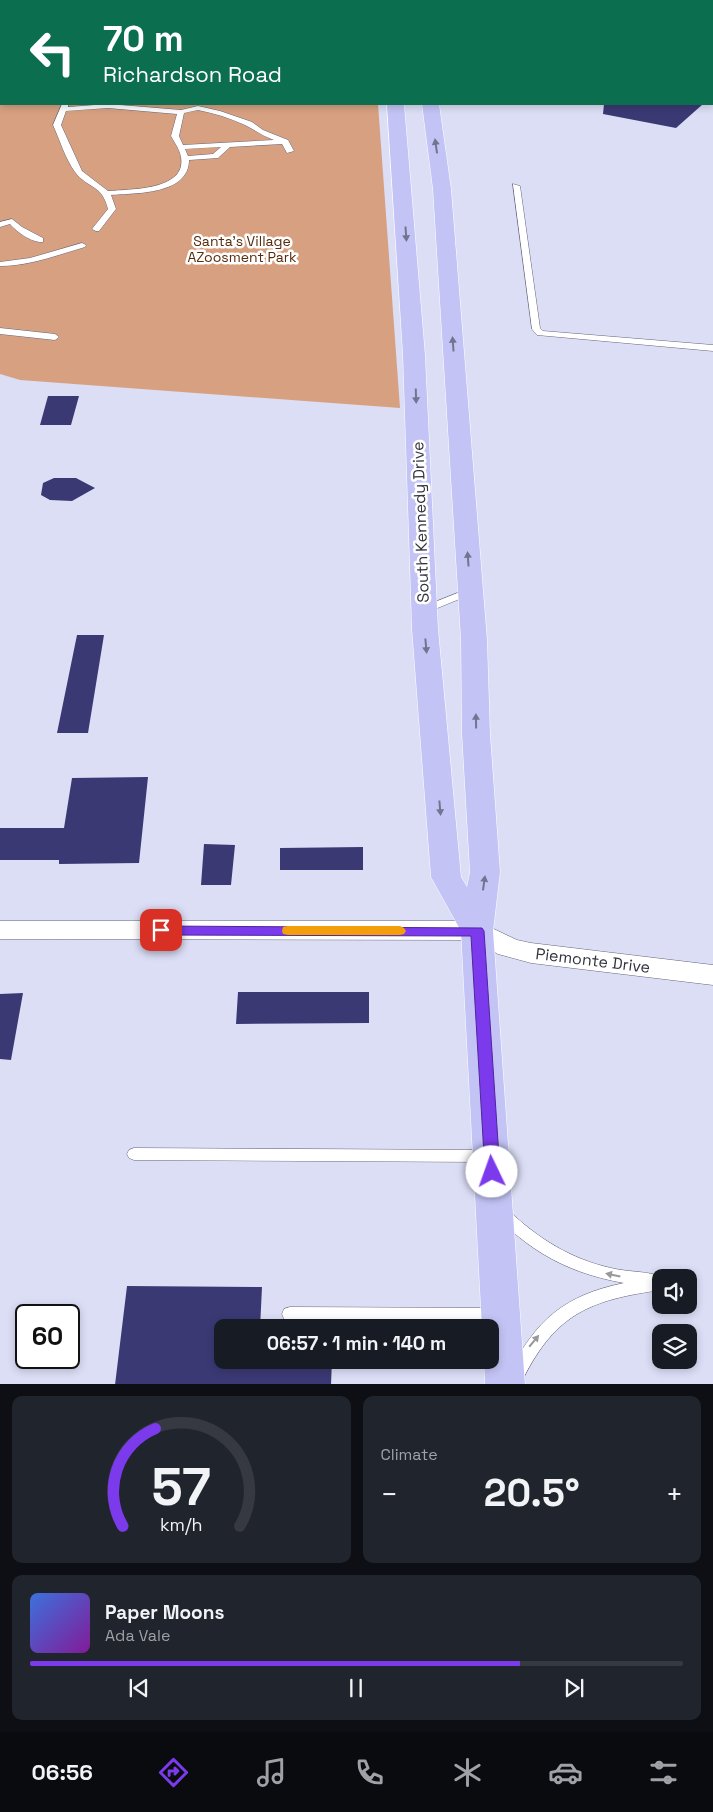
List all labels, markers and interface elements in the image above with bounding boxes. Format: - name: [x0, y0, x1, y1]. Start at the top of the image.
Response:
- text: 70 m: [103, 17, 184, 61]
- icon: left: [20, 20, 85, 85]
- text: Richardson Road: [103, 60, 282, 88]
- one-way arrow: [432, 138, 440, 154]
- one-way arrow: [402, 226, 410, 242]
- park label: Santa's Village AZoosment Park: [187, 232, 297, 266]
- one-way arrow: [449, 336, 457, 352]
- one-way arrow: [412, 388, 420, 404]
- street label: South Kennedy Drive: [407, 441, 434, 603]
- one-way arrow: [464, 550, 472, 566]
- one-way arrow: [423, 638, 431, 654]
- one-way arrow: [472, 713, 480, 729]
- one-way arrow: [436, 800, 444, 816]
- one-way arrow: [480, 875, 488, 891]
- pin: [140, 909, 182, 951]
- icon: arrive: [147, 916, 175, 944]
- street label: Piemonte Drive: [534, 943, 651, 978]
- position arrow: [465, 1145, 517, 1197]
- map controls: [652, 1269, 697, 1369]
- button: sound: [652, 1269, 697, 1314]
- one-way arrow: [606, 1271, 621, 1279]
- speed limit sign: 60: [15, 1304, 80, 1369]
- button: layers: [652, 1324, 697, 1369]
- text: 06:57 · 1 min · 140 m: [267, 1331, 446, 1356]
- one-way arrow: [529, 1335, 540, 1348]
- text: Climate: [381, 1444, 438, 1465]
- text: 57: [152, 1454, 211, 1520]
- text: 20.5°: [484, 1469, 580, 1517]
- text: −: [381, 1476, 398, 1512]
- text: +: [666, 1476, 683, 1512]
- text: km/h: [160, 1513, 203, 1536]
- text: Paper Moons: [105, 1600, 224, 1625]
- text: Ada Vale: [105, 1625, 170, 1646]
- icon: previous: [125, 1674, 153, 1702]
- icon: pause: [342, 1674, 370, 1702]
- icon: next: [560, 1674, 588, 1702]
- icon: directions: [156, 1755, 191, 1790]
- icon: music: [254, 1755, 289, 1790]
- icon: phone: [352, 1755, 387, 1790]
- icon: climate: [450, 1755, 485, 1790]
- icon: car: [548, 1755, 583, 1790]
- icon: filters: [646, 1755, 681, 1790]
- text: 06:56: [32, 1758, 93, 1786]

